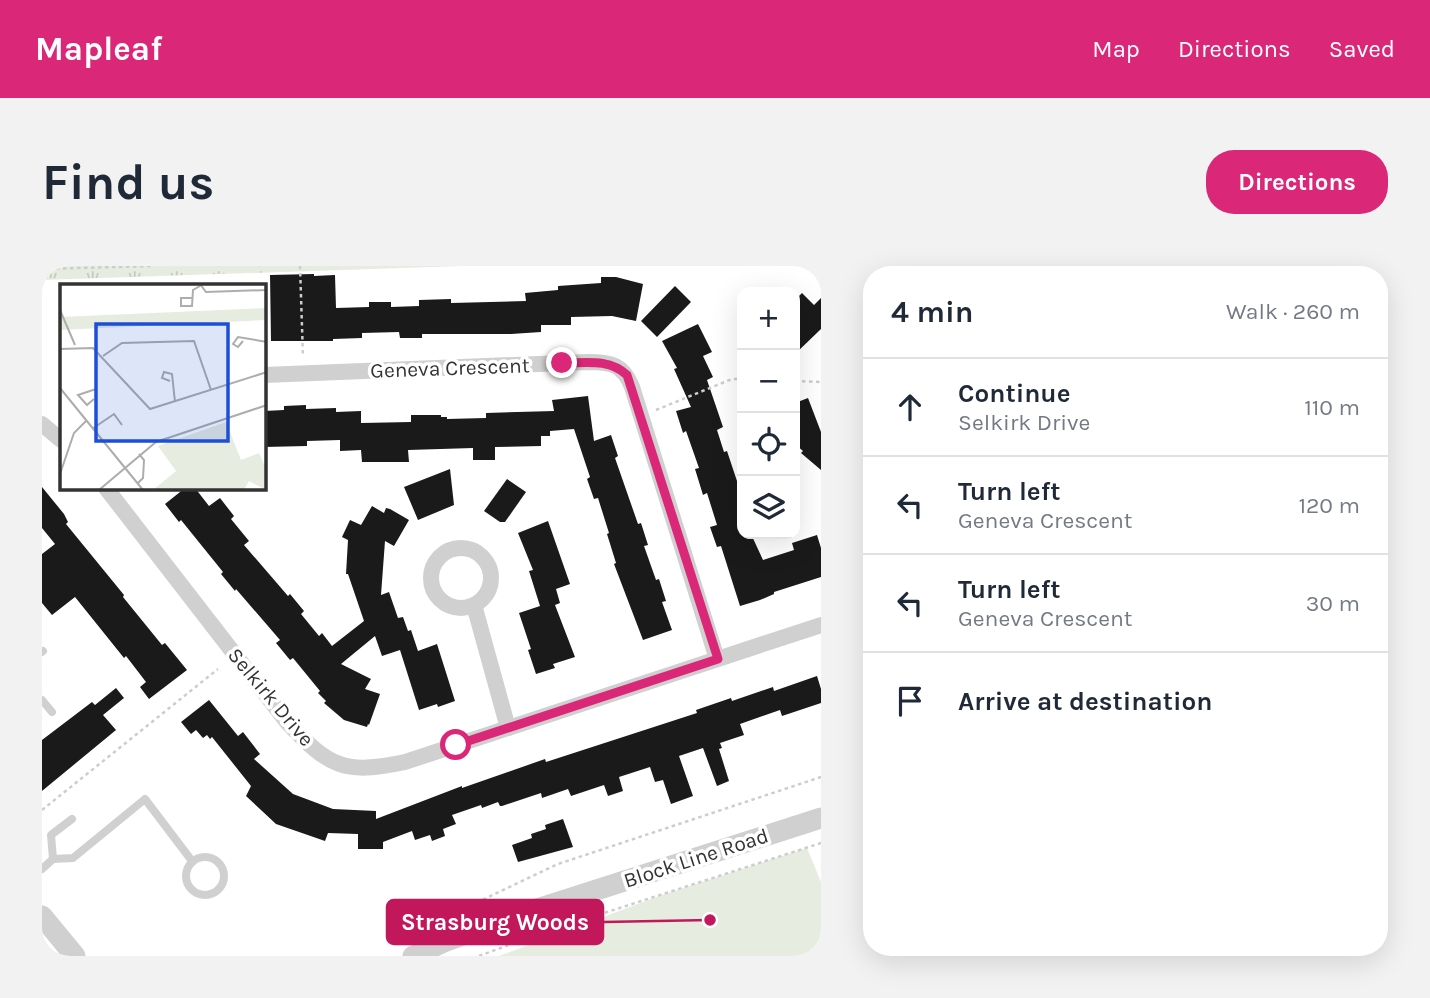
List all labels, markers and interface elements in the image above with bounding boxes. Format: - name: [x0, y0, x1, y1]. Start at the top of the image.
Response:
- text: Mapleaf: [35, 30, 162, 68]
- text: Map: [1092, 35, 1140, 63]
- text: Directions: [1178, 35, 1291, 63]
- text: Saved: [1329, 35, 1395, 63]
- button: Directions: [1206, 150, 1388, 214]
- text: Find us: [42, 154, 214, 211]
- inset map: [60, 284, 266, 490]
- map controls: [737, 287, 800, 539]
- button: +: [737, 287, 800, 350]
- text: 4 min: [891, 294, 973, 330]
- text: Walk · 260 m: [1226, 298, 1360, 325]
- route end: [546, 347, 577, 378]
- button: −: [737, 350, 800, 413]
- street label: Geneva Crescent: [370, 353, 530, 383]
- text: Continue: [958, 378, 1070, 409]
- icon: ahead: [891, 388, 929, 426]
- text: 110 m: [1304, 394, 1360, 421]
- text: Selkirk Drive: [958, 409, 1090, 436]
- button: locate: [737, 413, 800, 476]
- button: layers: [737, 476, 800, 539]
- text: Turn left: [958, 476, 1060, 507]
- icon: left: [891, 486, 929, 524]
- text: 120 m: [1298, 492, 1360, 519]
- text: Geneva Crescent: [958, 507, 1133, 534]
- text: Turn left: [958, 574, 1060, 605]
- icon: left: [891, 584, 929, 622]
- text: 30 m: [1306, 590, 1360, 617]
- text: Geneva Crescent: [958, 605, 1133, 632]
- street label: Selkirk Drive: [223, 643, 319, 751]
- icon: arrive: [891, 682, 929, 720]
- text: Arrive at destination: [958, 686, 1212, 717]
- route start: [440, 729, 471, 760]
- street label: Block Line Road: [621, 823, 771, 893]
- callout: Strasburg Woods: [387, 900, 603, 944]
- text: Strasburg Woods: [401, 909, 589, 936]

